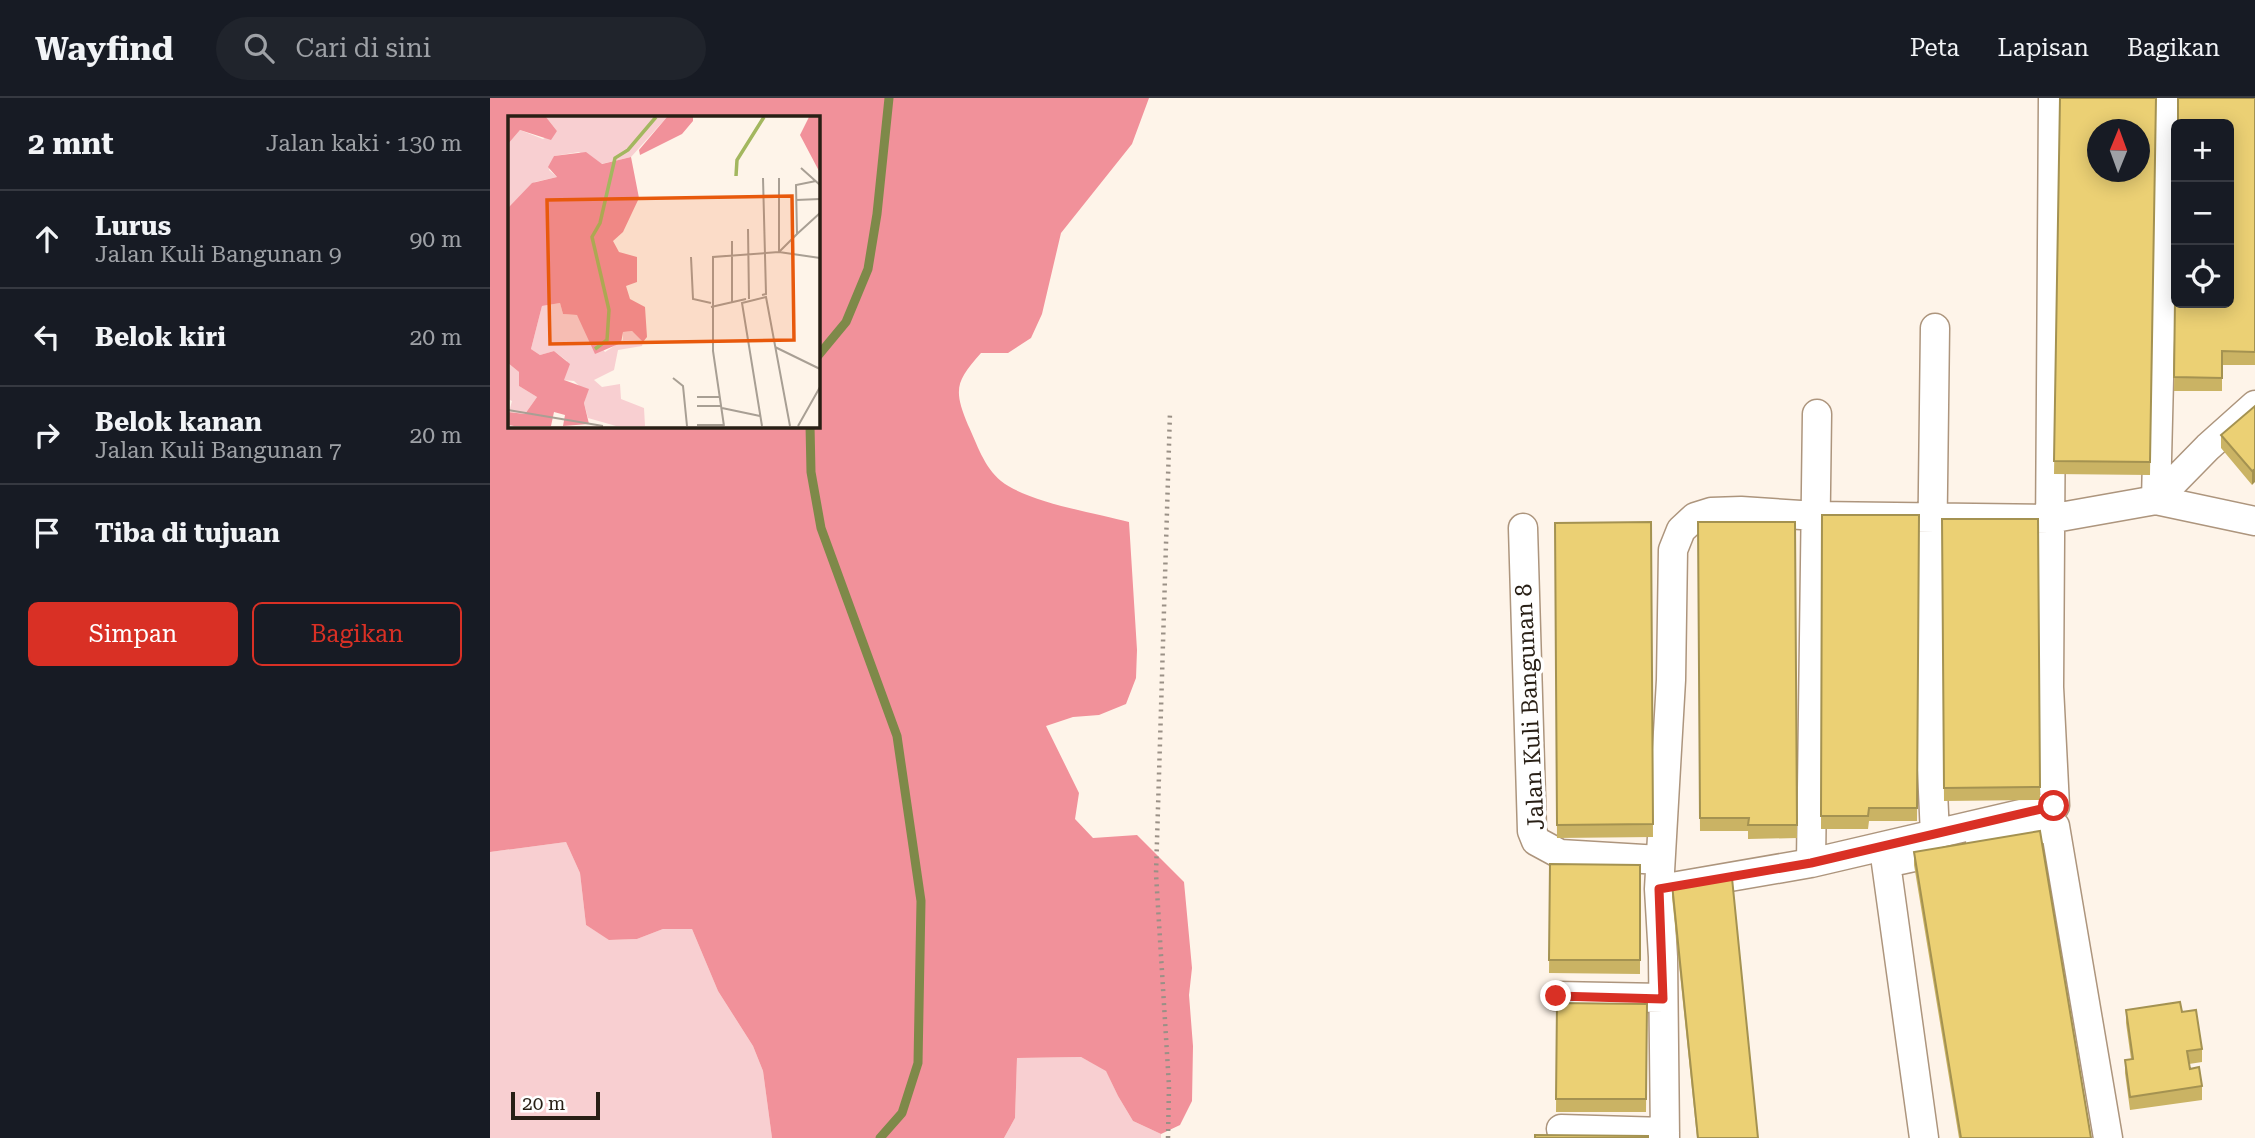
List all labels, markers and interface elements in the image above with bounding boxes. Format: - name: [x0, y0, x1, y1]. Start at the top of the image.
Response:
- search box: [216, 17, 706, 80]
- text: Wayfind: [35, 29, 174, 68]
- icon: search: [240, 29, 278, 67]
- text: Cari di sini: [296, 33, 431, 63]
- text: Peta: [1910, 34, 1960, 62]
- text: Lapisan: [1998, 34, 2089, 62]
- text: Bagikan: [2127, 34, 2220, 62]
- inset map: [508, 116, 819, 427]
- north arrow: [2087, 119, 2150, 182]
- map controls: [2171, 119, 2234, 308]
- button: +: [2171, 119, 2234, 182]
- text: 2 mnt: [28, 126, 114, 161]
- text: Jalan kaki · 130 m: [266, 130, 462, 157]
- button: −: [2171, 182, 2234, 245]
- text: Lurus: [95, 211, 171, 241]
- icon: ahead: [28, 220, 66, 258]
- text: 90 m: [409, 226, 462, 253]
- text: Jalan Kuli Bangunan 9: [95, 241, 342, 268]
- button: locate: [2171, 245, 2234, 308]
- icon: left: [28, 318, 66, 356]
- text: Belok kiri: [95, 322, 226, 352]
- text: 20 m: [409, 324, 462, 351]
- text: Belok kanan: [95, 407, 262, 437]
- icon: right: [28, 416, 66, 454]
- text: 20 m: [409, 422, 462, 449]
- text: Jalan Kuli Bangunan 7: [95, 437, 342, 464]
- icon: arrive: [28, 514, 66, 552]
- text: Tiba di tujuan: [95, 518, 280, 548]
- street label: Jalan Kuli Bangunan 8: [1510, 583, 1550, 831]
- button: Simpan: [28, 602, 238, 666]
- button: Bagikan: [252, 602, 462, 666]
- route start: [2038, 790, 2069, 821]
- route end: [1540, 980, 1571, 1011]
- scale bar: [511, 1089, 600, 1121]
- text: 20 m: [522, 1092, 565, 1115]

